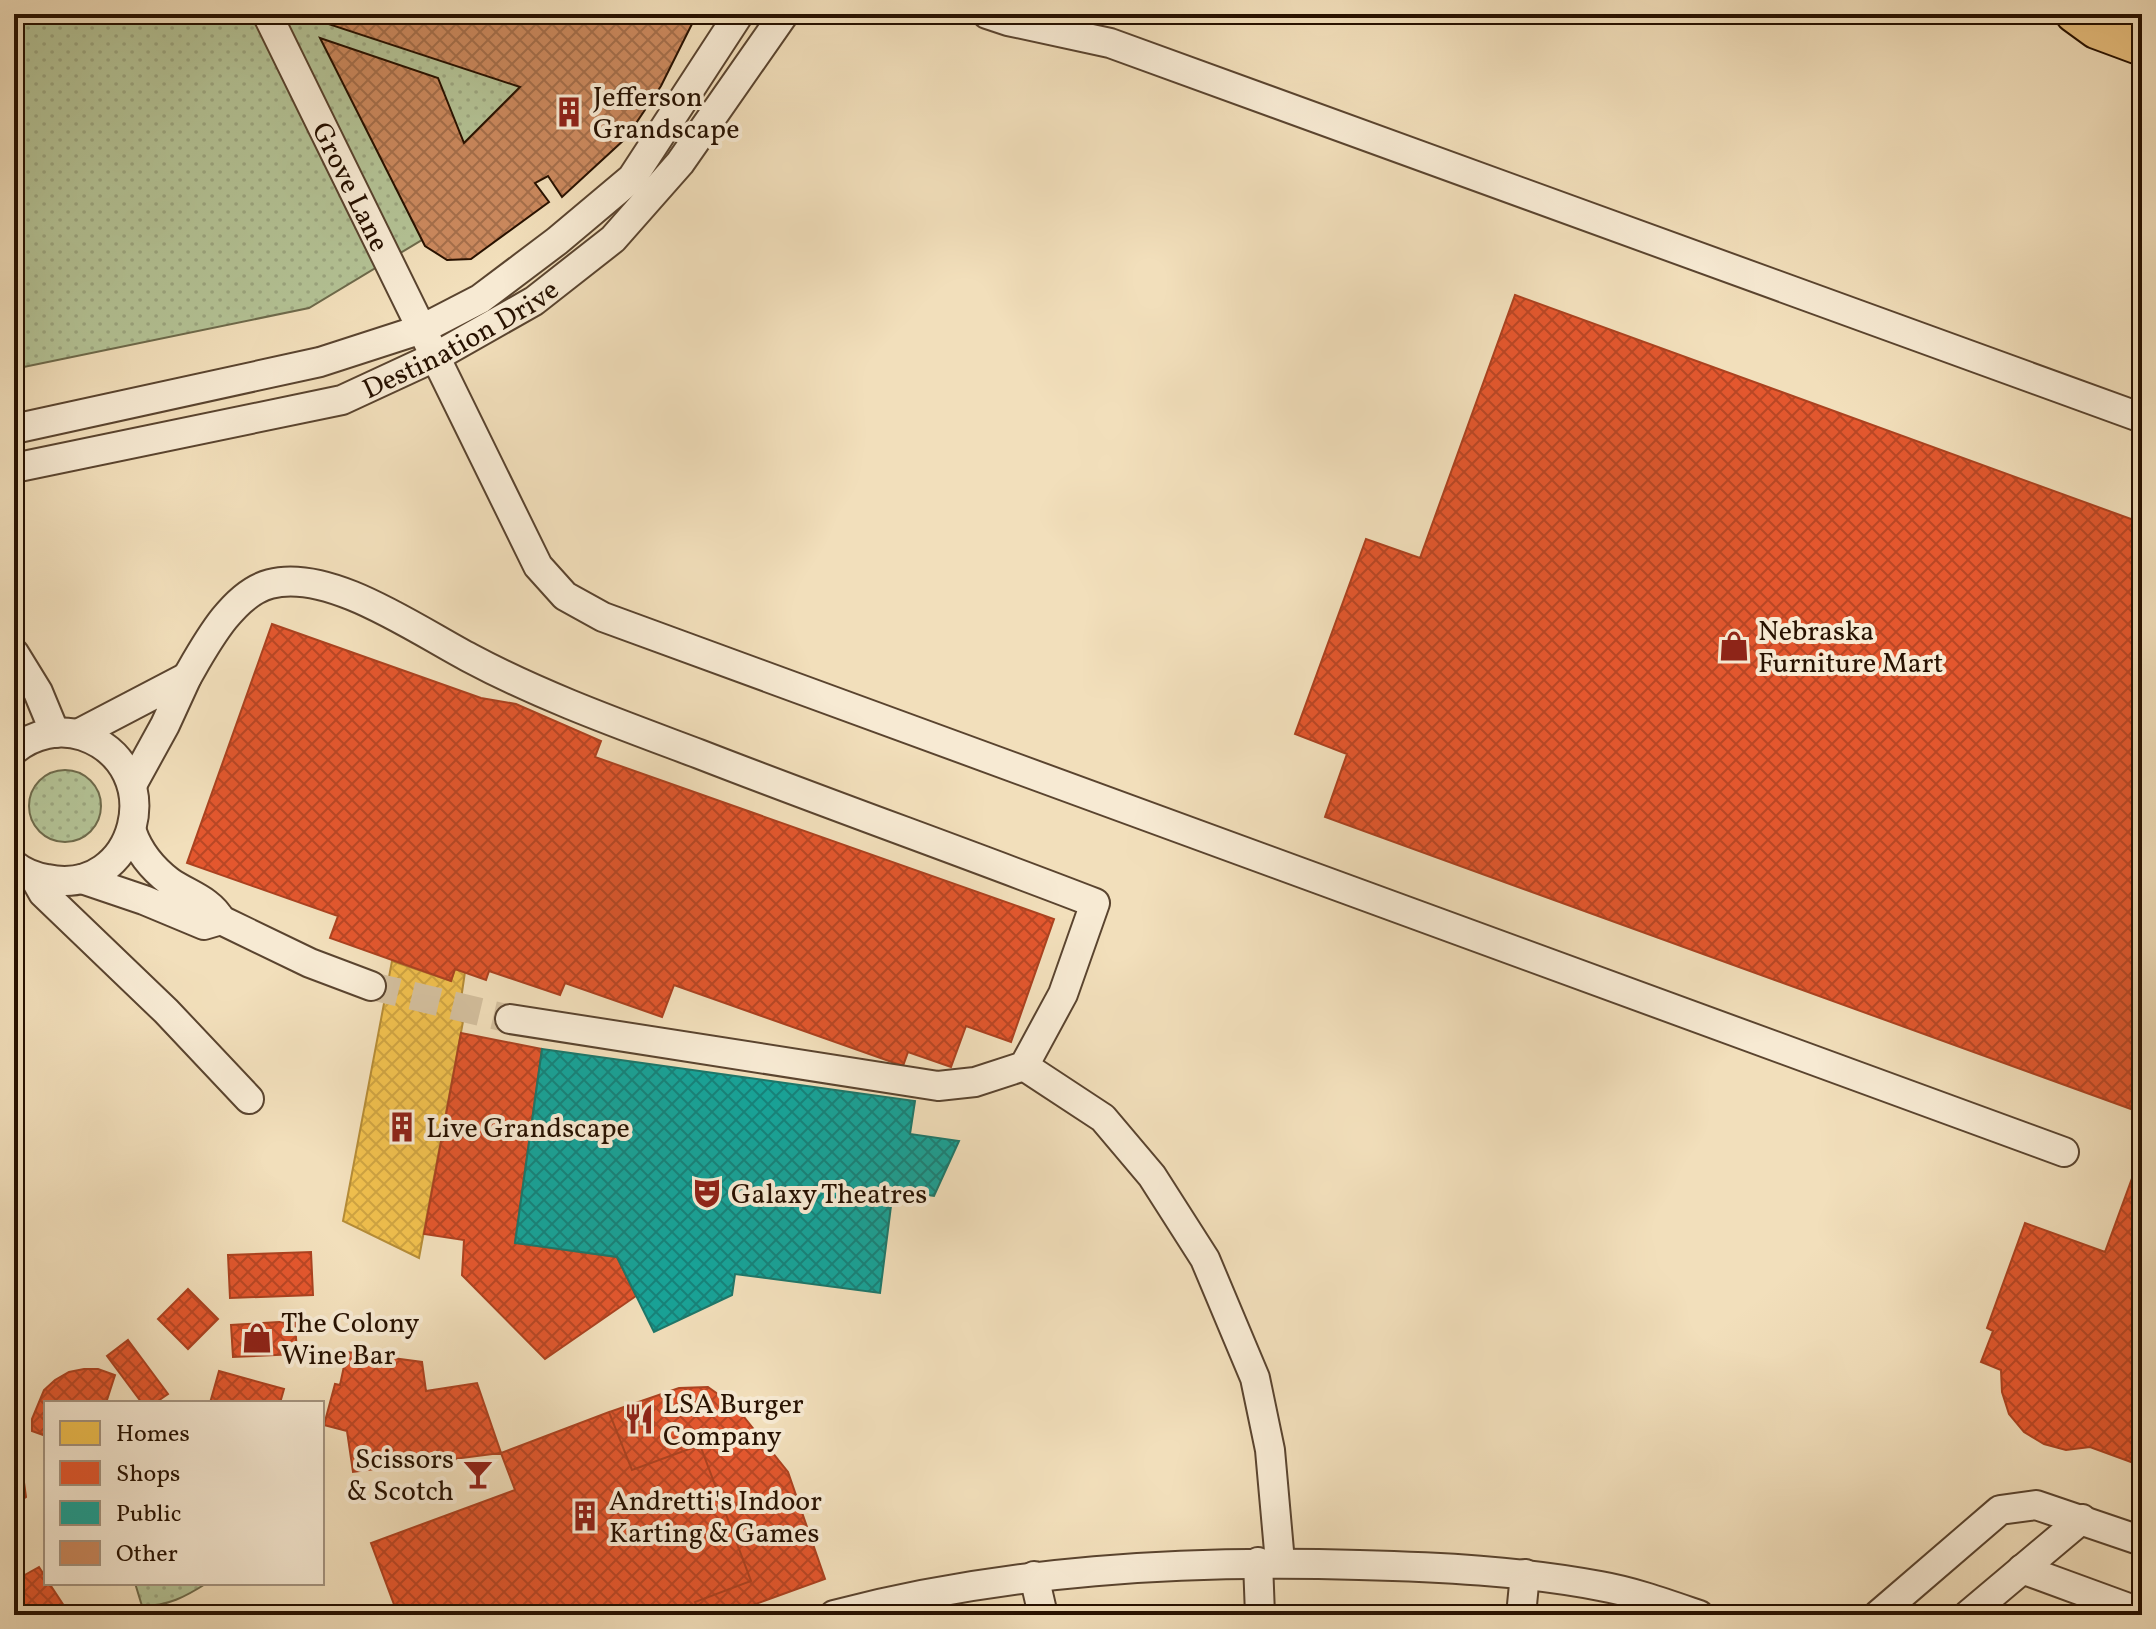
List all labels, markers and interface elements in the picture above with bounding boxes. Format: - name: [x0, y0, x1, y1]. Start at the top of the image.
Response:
- place label: Jefferson Grandscape: [593, 79, 739, 150]
- building icon: Jefferson Grandscape: [552, 95, 586, 129]
- street label: Grove Lane: [301, 116, 398, 259]
- street label: Destination Drive: [357, 272, 568, 410]
- place label: Nebraska Furniture Mart: [1758, 613, 1943, 684]
- shop icon: Nebraska Furniture Mart: [1717, 629, 1751, 663]
- building icon: Live Grandscape: [385, 1110, 419, 1144]
- place label: Live Grandscape: [426, 1110, 630, 1149]
- theatre icon: Galaxy Theatres: [690, 1176, 724, 1210]
- place label: Galaxy Theatres: [731, 1176, 927, 1215]
- place label: The Colony Wine Bar: [281, 1305, 419, 1376]
- shop icon: The Colony Wine Bar: [240, 1321, 274, 1355]
- place label: LSA Burger Company: [663, 1386, 804, 1457]
- legend: [44, 1401, 324, 1585]
- restaurant icon: LSA Burger Company: [622, 1402, 656, 1436]
- text: Homes: [116, 1418, 190, 1452]
- place label: Scissors & Scotch: [347, 1441, 454, 1512]
- bar icon: Scissors & Scotch: [461, 1457, 495, 1491]
- text: Shops: [116, 1458, 180, 1492]
- place label: Andretti's Indoor Karting & Games: [609, 1483, 822, 1554]
- text: Public: [116, 1498, 182, 1532]
- building icon: Andretti's Indoor Karting & Games: [568, 1499, 602, 1533]
- text: Other: [116, 1538, 178, 1572]

